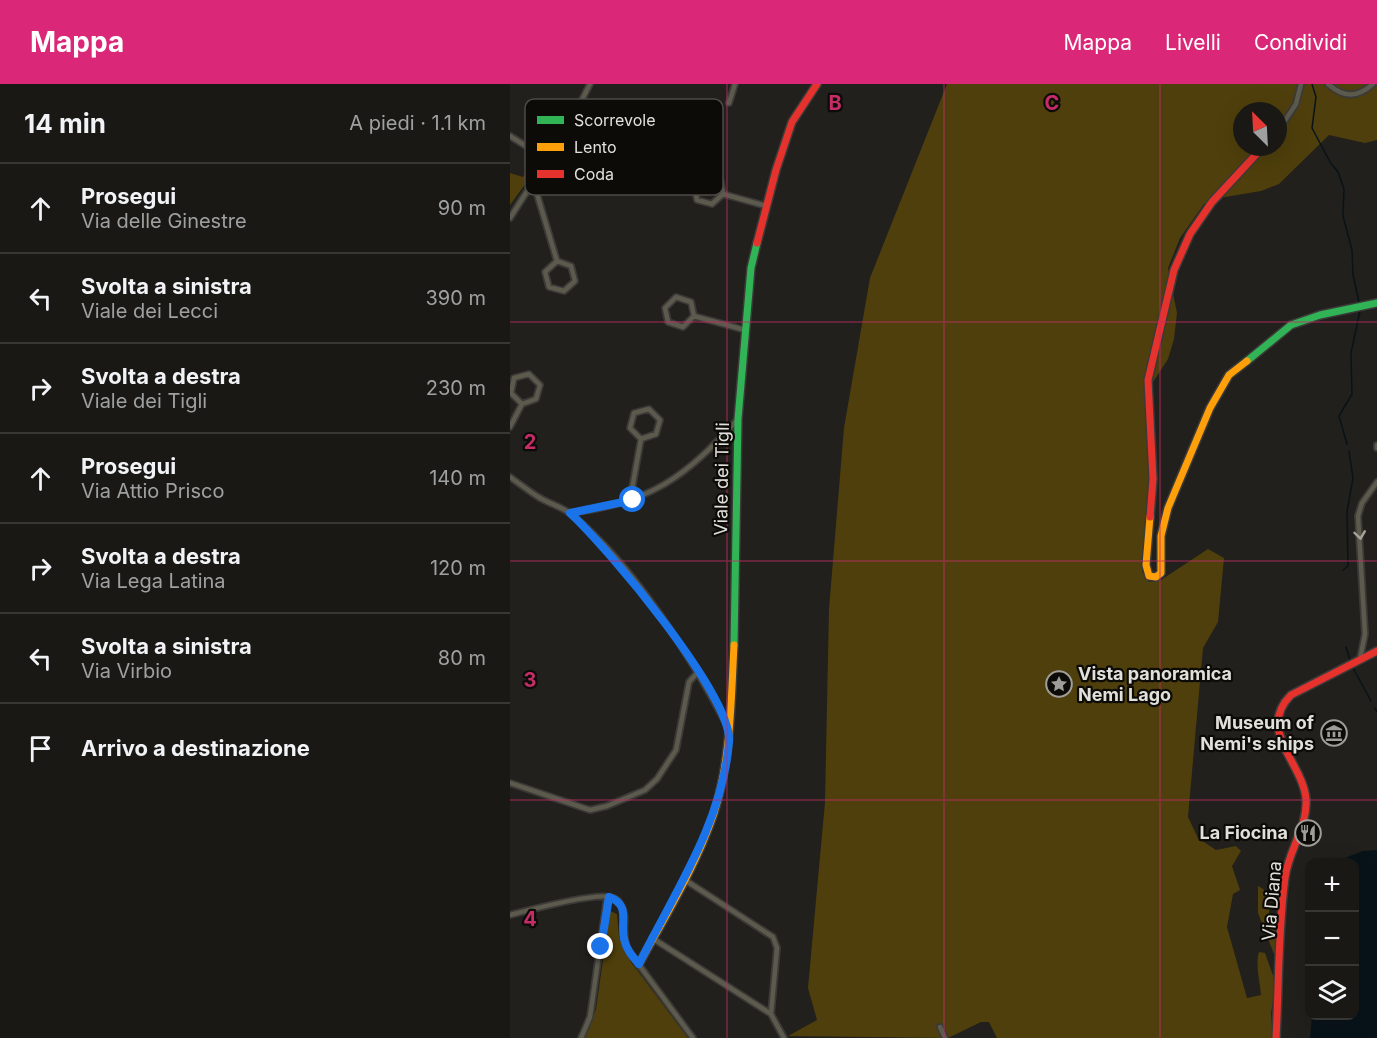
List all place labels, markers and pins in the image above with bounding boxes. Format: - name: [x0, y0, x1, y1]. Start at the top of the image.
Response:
- place label: Vista panoramica Nemi Lago: [1078, 663, 1232, 705]
- place icon: Vista panoramica Nemi Lago: [1044, 669, 1074, 699]
- place label: Museum of Nemi's ships: [1200, 712, 1314, 754]
- museum icon: Museum of Nemi's ships: [1319, 718, 1349, 748]
- restaurant icon: La Fiocina: [1293, 818, 1323, 848]
- place label: La Fiocina: [1200, 822, 1288, 843]

